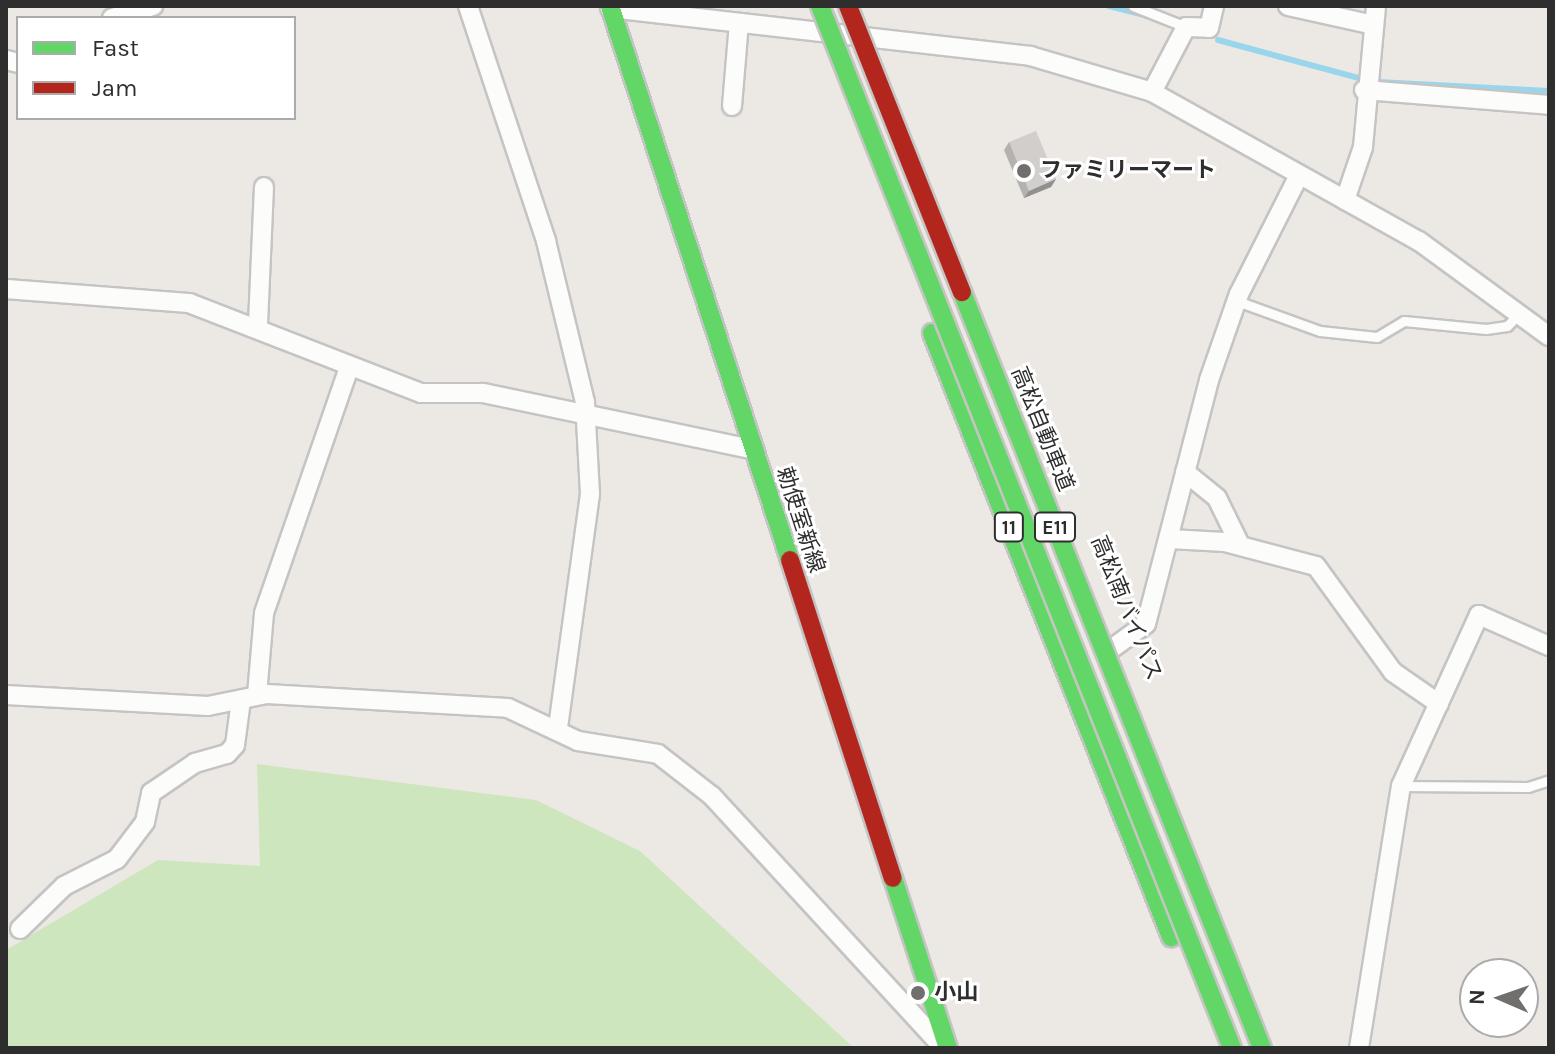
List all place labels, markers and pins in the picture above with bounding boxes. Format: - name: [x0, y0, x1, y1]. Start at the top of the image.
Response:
- place label: ファミリーマート: [1040, 158, 1216, 184]
- marker: ファミリーマート: [1015, 162, 1033, 180]
- place label: 小山: [934, 980, 978, 1006]
- marker: 小山: [909, 984, 927, 1002]

